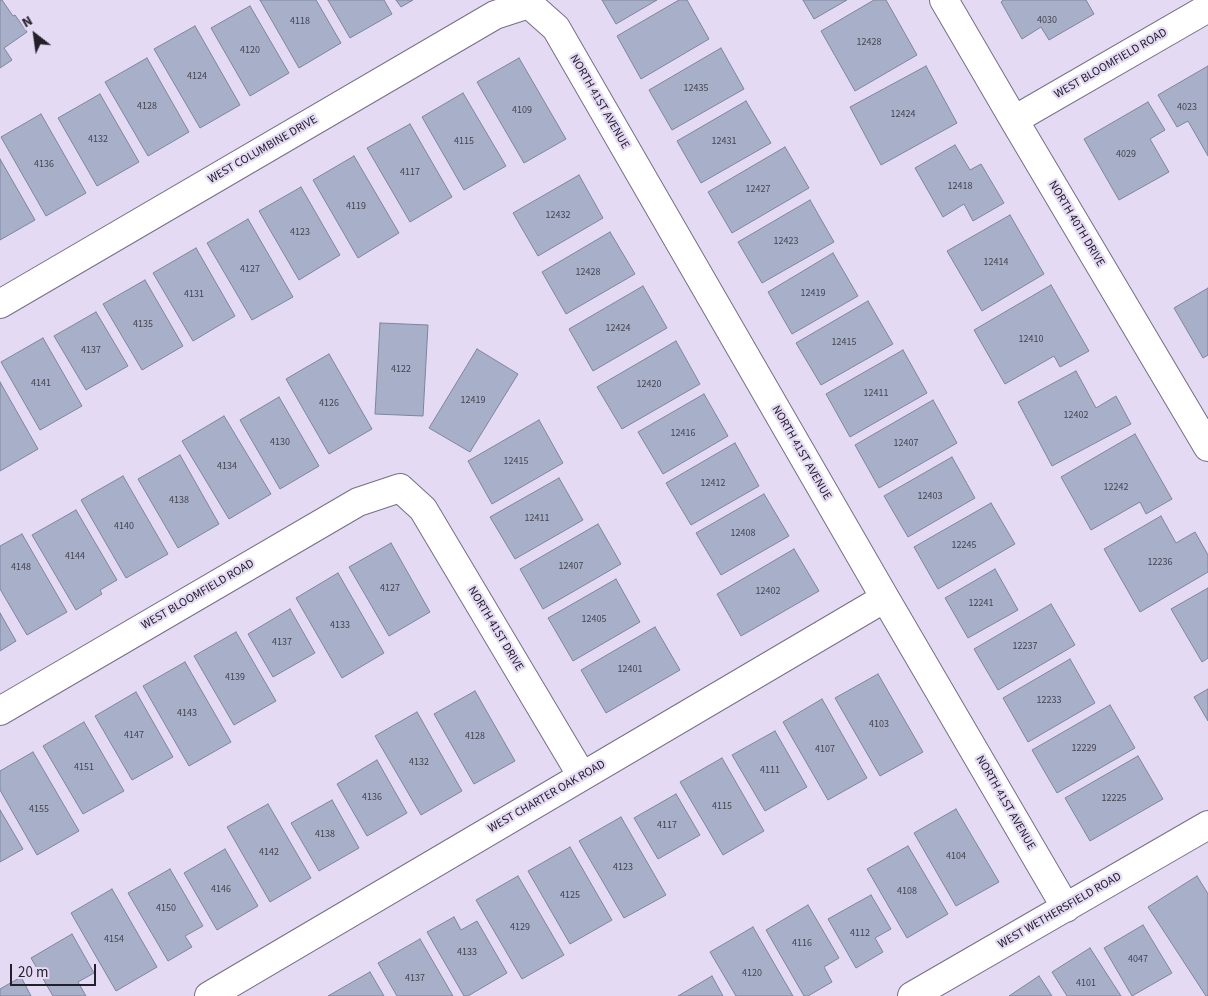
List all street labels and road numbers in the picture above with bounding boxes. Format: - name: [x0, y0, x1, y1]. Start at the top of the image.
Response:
- street label: WEST BLOOMFIELD ROAD: [1052, 26, 1170, 102]
- street label: NORTH 41ST AVENUE: [566, 52, 632, 152]
- street label: WEST COLUMBINE DRIVE: [206, 113, 320, 187]
- street label: NORTH 40TH DRIVE: [1045, 179, 1107, 269]
- street label: NORTH 41ST AVENUE: [768, 403, 834, 503]
- street label: WEST BLOOMFIELD ROAD: [139, 557, 257, 633]
- street label: NORTH 41ST DRIVE: [464, 584, 526, 674]
- street label: NORTH 41ST AVENUE: [972, 753, 1038, 853]
- street label: WEST CHARTER OAK ROAD: [486, 758, 608, 836]
- street label: WEST WETHERSFIELD ROAD: [996, 870, 1124, 952]

